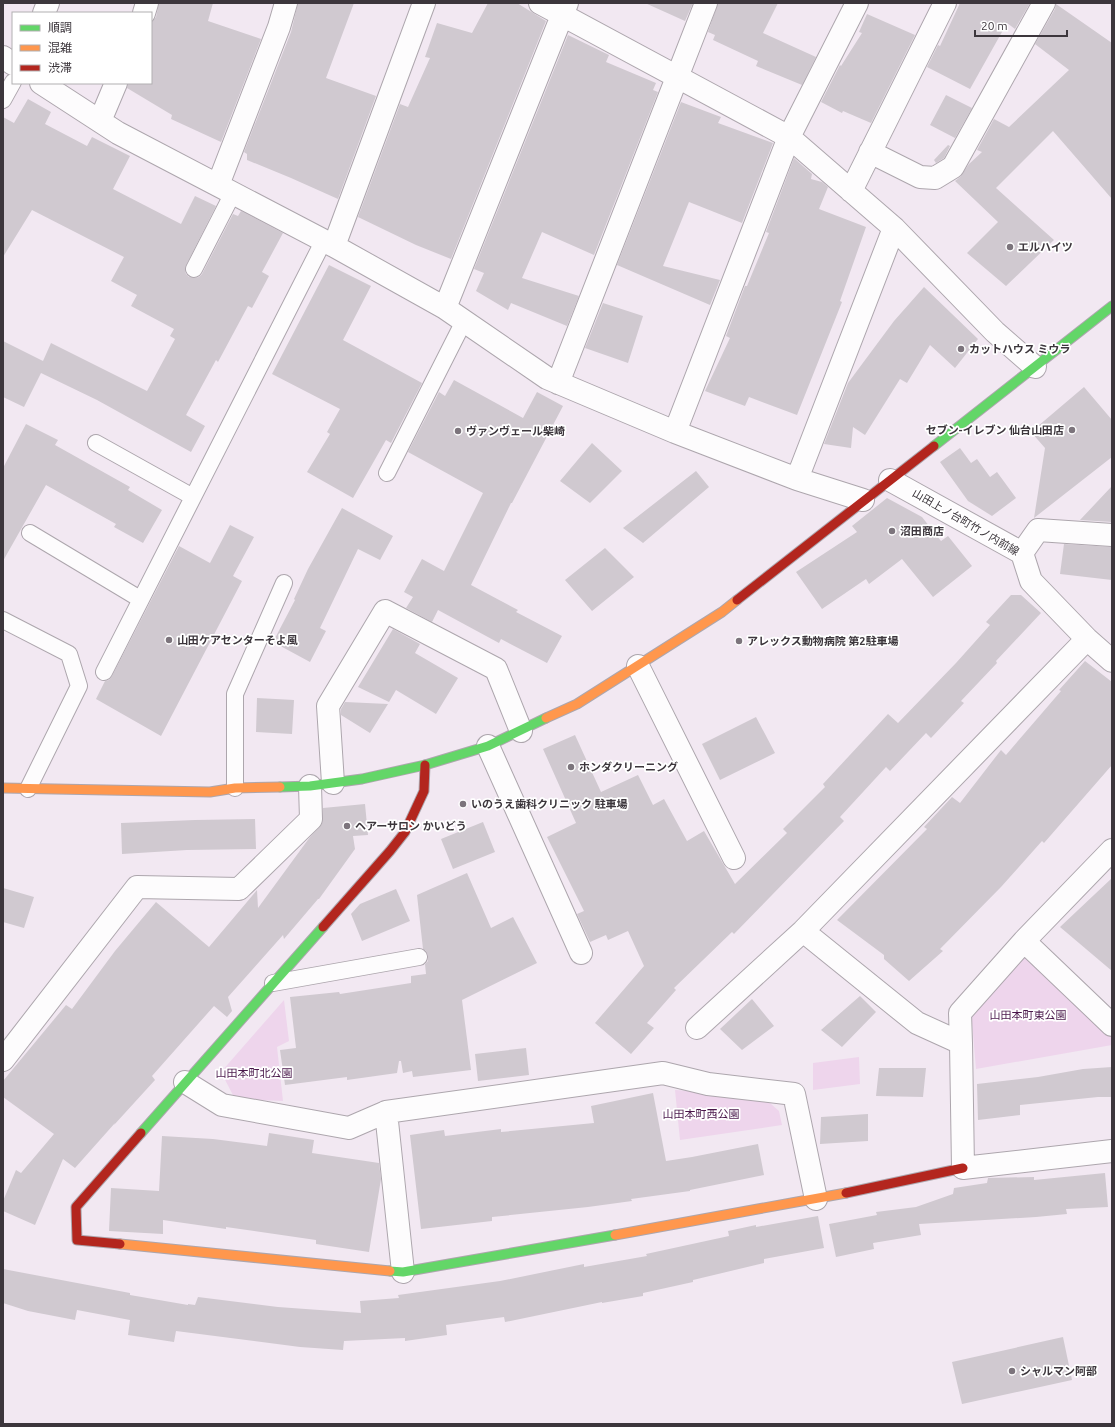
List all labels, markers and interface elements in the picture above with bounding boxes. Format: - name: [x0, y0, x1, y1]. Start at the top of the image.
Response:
- legend: [12, 12, 152, 84]
- scale bar: [975, 12, 1067, 38]
- text: 20 m: [981, 19, 1008, 32]
- text: 順調: [48, 21, 72, 34]
- text: 混雑: [48, 41, 72, 54]
- text: 渋滞: [48, 61, 72, 74]
- place label: エルハイツ: [1018, 241, 1073, 253]
- marker: エルハイツ: [1005, 242, 1015, 252]
- place label: カットハウス ミウラ: [969, 343, 1071, 355]
- marker: カットハウス ミウラ: [956, 344, 966, 354]
- place label: セブン-イレブン 仙台山田店: [926, 424, 1064, 436]
- place label: ヴァンヴェール柴崎: [466, 425, 565, 437]
- marker: セブン-イレブン 仙台山田店: [1067, 425, 1077, 435]
- marker: ヴァンヴェール柴崎: [453, 426, 463, 436]
- street label: 山田上ノ台町竹ノ内前線: [911, 487, 1021, 557]
- place label: 沼田商店: [900, 525, 944, 537]
- marker: 沼田商店: [887, 526, 897, 536]
- place label: 山田ケアセンターそよ風: [177, 634, 298, 646]
- marker: 山田ケアセンターそよ風: [164, 635, 174, 645]
- place label: アレックス動物病院 第2駐車場: [747, 635, 898, 647]
- marker: アレックス動物病院 第2駐車場: [734, 636, 744, 646]
- place label: ホンダクリーニング: [579, 761, 678, 773]
- marker: ホンダクリーニング: [566, 762, 576, 772]
- place label: いのうえ歯科クリニック 駐車場: [471, 798, 628, 810]
- marker: いのうえ歯科クリニック 駐車場: [458, 799, 468, 809]
- place label: ヘアーサロン かいどう: [355, 820, 467, 832]
- marker: ヘアーサロン かいどう: [342, 821, 352, 831]
- park label: 山田本町東公園: [990, 1009, 1067, 1021]
- park label: 山田本町北公園: [216, 1067, 293, 1079]
- park label: 山田本町西公園: [663, 1108, 740, 1120]
- place label: シャルマン阿部: [1020, 1365, 1097, 1377]
- marker: シャルマン阿部: [1007, 1366, 1017, 1376]

